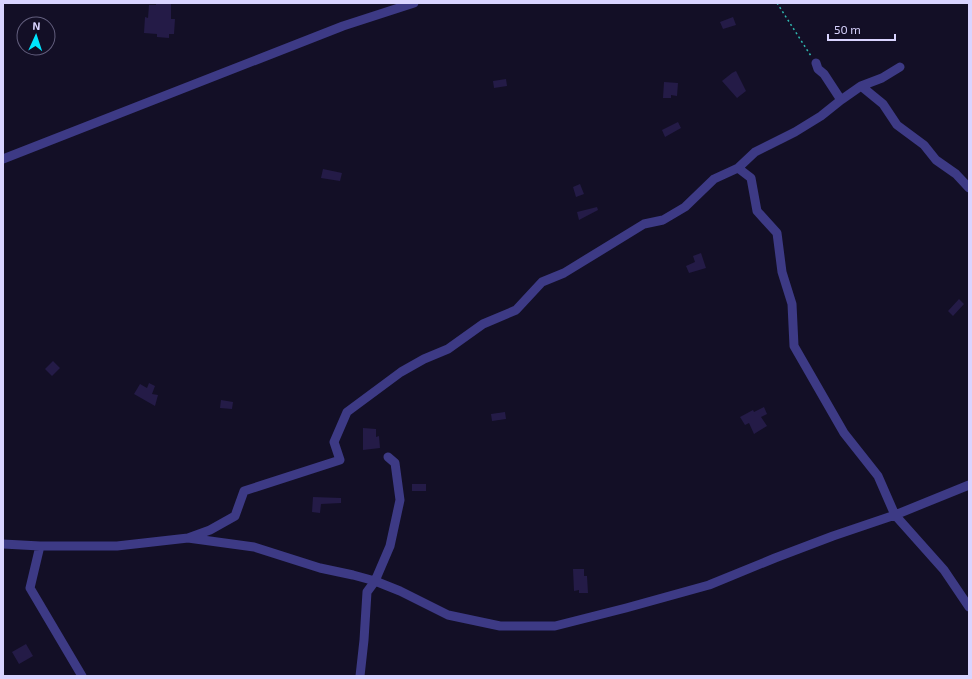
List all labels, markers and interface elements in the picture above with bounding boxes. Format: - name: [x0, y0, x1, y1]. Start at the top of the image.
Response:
- north arrow: [16, 16, 56, 56]
- scale bar: [828, 16, 895, 42]
- text: N: [32, 19, 41, 32]
- text: 50 m: [834, 22, 861, 36]

